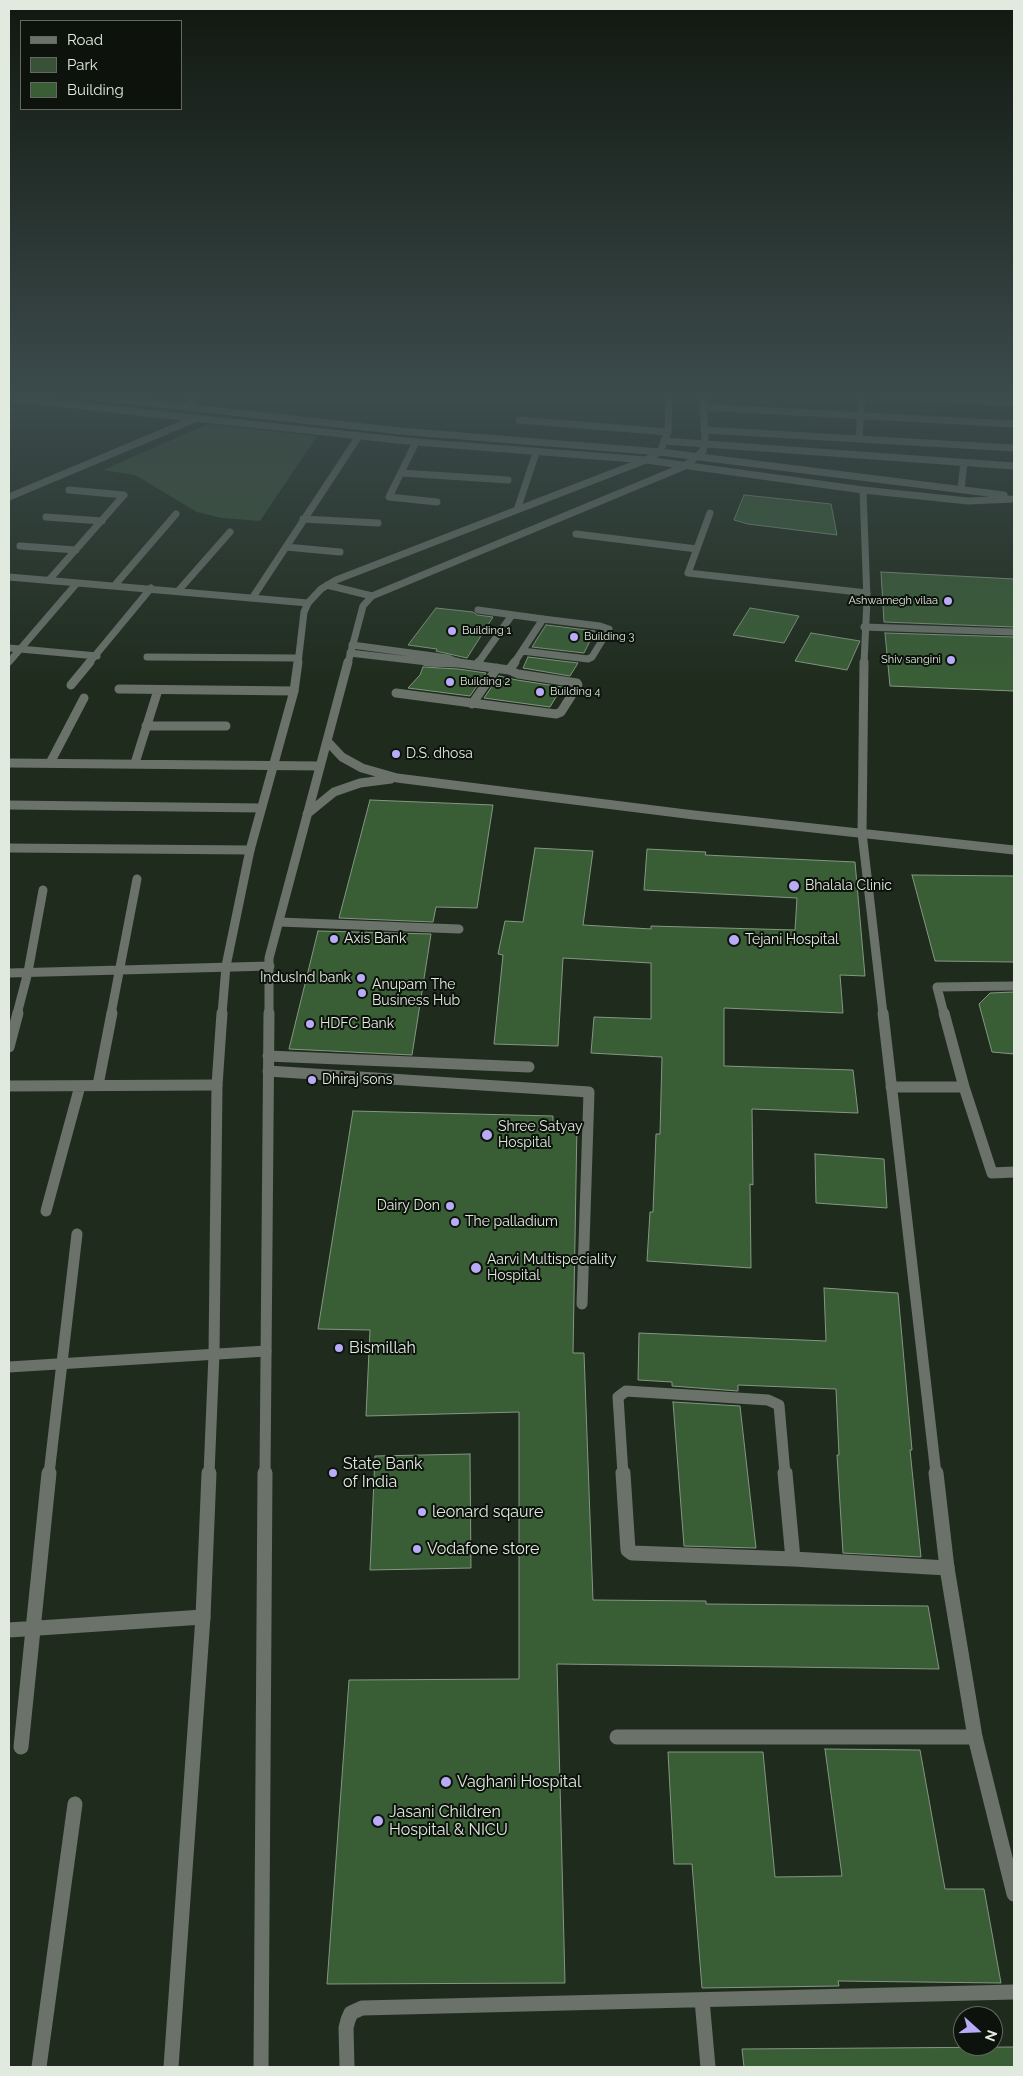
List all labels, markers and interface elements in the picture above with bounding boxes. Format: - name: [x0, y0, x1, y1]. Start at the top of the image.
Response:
- legend: [20, 20, 182, 110]
- text: Road: [67, 31, 103, 49]
- text: Park: [67, 56, 98, 74]
- text: Building: [67, 81, 124, 99]
- place label: Ashwamegh vilaa: [848, 594, 938, 608]
- marker: Ashwamegh vilaa: [942, 595, 954, 607]
- place label: Building 1: [462, 624, 511, 638]
- marker: Building 1: [446, 625, 458, 637]
- place label: Building 3: [584, 630, 634, 644]
- marker: Building 3: [568, 631, 580, 643]
- place label: Shiv sangini: [881, 653, 941, 667]
- marker: Shiv sangini: [945, 654, 957, 666]
- place label: Building 2: [460, 675, 510, 689]
- marker: Building 2: [444, 676, 456, 688]
- place label: Building 4: [550, 685, 601, 699]
- marker: Building 4: [534, 686, 546, 698]
- place label: D.S. dhosa: [406, 746, 473, 762]
- marker: D.S. dhosa: [390, 748, 402, 760]
- place label: Bhalala Clinic: [805, 878, 892, 894]
- marker: Bhalala Clinic: [787, 879, 801, 893]
- place label: Axis Bank: [344, 931, 406, 947]
- place label: Tejani Hospital: [745, 932, 839, 948]
- marker: Axis Bank: [328, 933, 340, 945]
- marker: Tejani Hospital: [727, 933, 741, 947]
- place label: IndusInd bank: [260, 970, 351, 986]
- marker: IndusInd bank: [355, 972, 367, 984]
- place label: Anupam The Business Hub: [372, 977, 460, 1010]
- marker: Anupam The Business Hub: [356, 987, 368, 999]
- place label: HDFC Bank: [320, 1016, 394, 1032]
- marker: HDFC Bank: [304, 1018, 316, 1030]
- place label: Dhiraj sons: [322, 1072, 392, 1088]
- marker: Dhiraj sons: [306, 1074, 318, 1086]
- place label: Shree Satyay Hospital: [498, 1119, 583, 1152]
- marker: Shree Satyay Hospital: [480, 1128, 494, 1142]
- place label: Dairy Don: [377, 1198, 440, 1214]
- marker: Dairy Don: [444, 1200, 456, 1212]
- place label: The palladium: [465, 1214, 558, 1230]
- marker: The palladium: [449, 1216, 461, 1228]
- place label: Aarvi Multispeciality Hospital: [487, 1252, 616, 1284]
- marker: Aarvi Multispeciality Hospital: [469, 1261, 483, 1275]
- place label: Bismillah: [349, 1338, 416, 1358]
- marker: Bismillah: [333, 1342, 345, 1354]
- place label: State Bank of India: [343, 1454, 422, 1492]
- marker: State Bank of India: [327, 1467, 339, 1479]
- place label: leonard sqaure: [432, 1502, 543, 1522]
- marker: leonard sqaure: [416, 1506, 428, 1518]
- place label: Vodafone store: [427, 1539, 539, 1559]
- marker: Vodafone store: [411, 1543, 423, 1555]
- place label: Vaghani Hospital: [457, 1772, 581, 1792]
- marker: Vaghani Hospital: [439, 1775, 453, 1789]
- place label: Jasani Children Hospital & NICU: [389, 1802, 508, 1840]
- marker: Jasani Children Hospital & NICU: [371, 1814, 385, 1828]
- north arrow: [953, 2006, 1003, 2056]
- text: N: [982, 2028, 1001, 2044]

